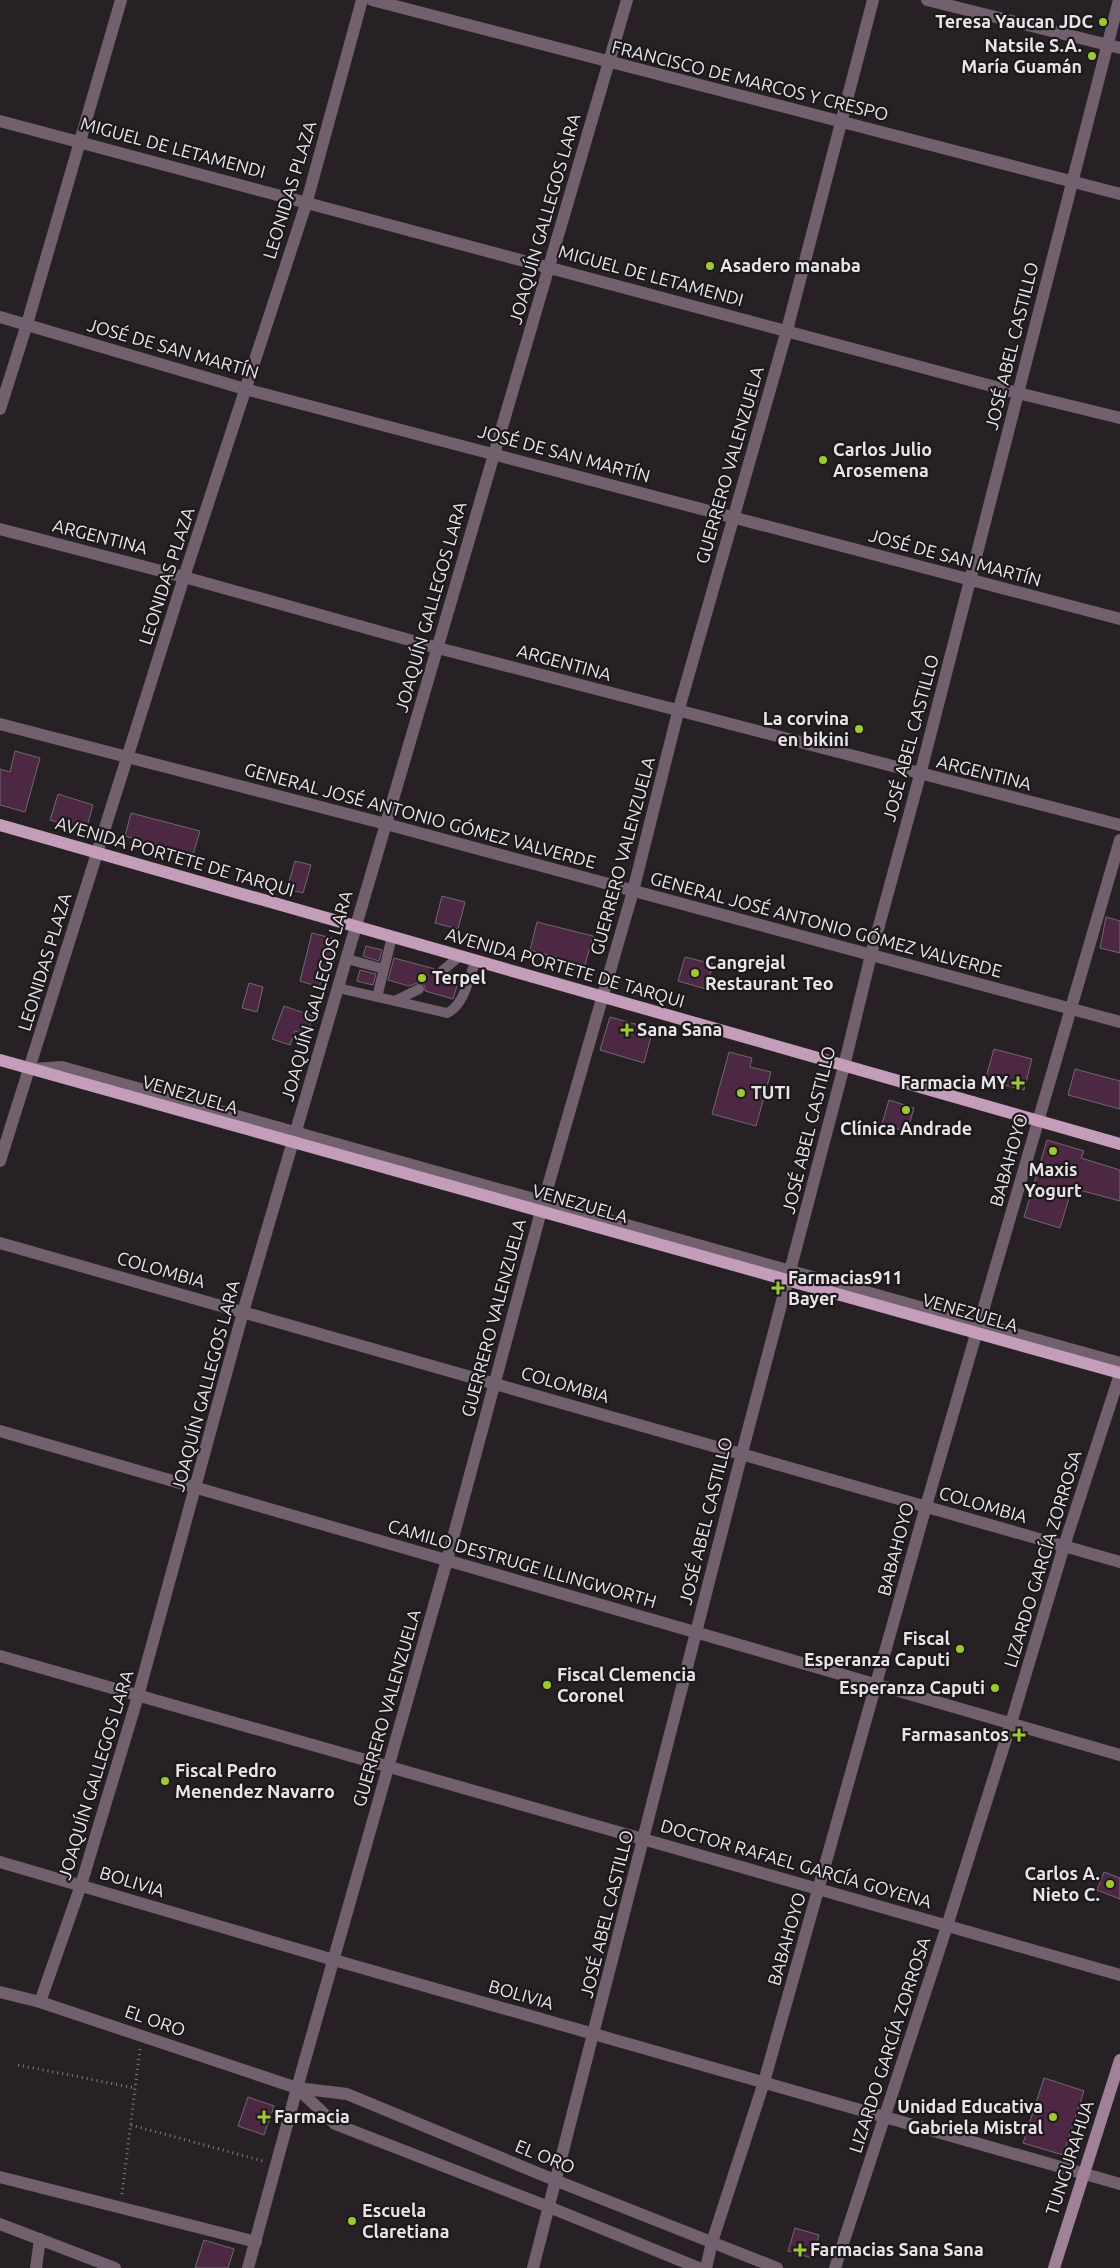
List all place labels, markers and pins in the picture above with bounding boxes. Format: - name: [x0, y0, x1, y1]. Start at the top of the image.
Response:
- place label: Teresa Yaucan JDC: [935, 11, 1093, 31]
- marker: Teresa Yaucan JDC: [1097, 16, 1109, 28]
- place label: Natsile S.A. María Guamán: [961, 35, 1082, 76]
- marker: Natsile S.A. María Guamán: [1086, 50, 1098, 62]
- place label: Asadero manaba: [720, 255, 861, 275]
- marker: Asadero manaba: [704, 260, 716, 272]
- place label: Carlos Julio Arosemena: [833, 439, 932, 480]
- marker: Carlos Julio Arosemena: [817, 454, 829, 466]
- place label: La corvina en bikini: [763, 708, 849, 749]
- marker: La corvina en bikini: [853, 723, 865, 735]
- place label: Cangrejal Restaurant Teo: [705, 952, 833, 993]
- place label: Terpel: [432, 967, 486, 987]
- marker: Cangrejal Restaurant Teo: [689, 967, 701, 979]
- marker: Terpel: [416, 972, 428, 984]
- place label: Sana Sana: [637, 1019, 722, 1039]
- marker: Sana Sana: [621, 1024, 633, 1036]
- place label: Farmacia MY: [900, 1072, 1008, 1092]
- marker: Farmacia MY: [1012, 1077, 1024, 1089]
- place label: TUTI: [751, 1082, 791, 1102]
- marker: TUTI: [735, 1087, 747, 1099]
- marker: Clínica Andrade: [900, 1104, 912, 1116]
- place label: Clínica Andrade: [840, 1118, 972, 1138]
- marker: Maxis Yogurt: [1047, 1145, 1059, 1157]
- place label: Maxis Yogurt: [1024, 1159, 1082, 1200]
- place label: Farmacias911 Bayer: [788, 1267, 903, 1308]
- marker: Farmacias911 Bayer: [772, 1282, 784, 1294]
- place label: Fiscal Esperanza Caputi: [804, 1628, 951, 1669]
- marker: Fiscal Esperanza Caputi: [954, 1643, 966, 1655]
- place label: Fiscal Clemencia Coronel: [557, 1664, 696, 1705]
- place label: Esperanza Caputi: [839, 1677, 985, 1697]
- marker: Fiscal Clemencia Coronel: [541, 1679, 553, 1691]
- marker: Esperanza Caputi: [989, 1682, 1001, 1694]
- place label: Farmasantos: [901, 1724, 1009, 1744]
- marker: Farmasantos: [1013, 1729, 1025, 1741]
- place label: Fiscal Pedro Menendez Navarro: [175, 1760, 335, 1801]
- marker: Fiscal Pedro Menendez Navarro: [159, 1775, 171, 1787]
- place label: Carlos A. Nieto C.: [1025, 1863, 1100, 1904]
- marker: Carlos A. Nieto C.: [1104, 1878, 1116, 1890]
- place label: Unidad Educativa Gabriela Mistral: [897, 2096, 1044, 2137]
- place label: Farmacia: [274, 2106, 350, 2126]
- marker: Farmacia: [258, 2111, 270, 2123]
- marker: Unidad Educativa Gabriela Mistral: [1047, 2111, 1059, 2123]
- place label: Escuela Claretiana: [362, 2200, 449, 2241]
- marker: Escuela Claretiana: [346, 2215, 358, 2227]
- place label: Farmacias Sana Sana: [810, 2239, 984, 2259]
- marker: Farmacias Sana Sana: [794, 2244, 806, 2256]

